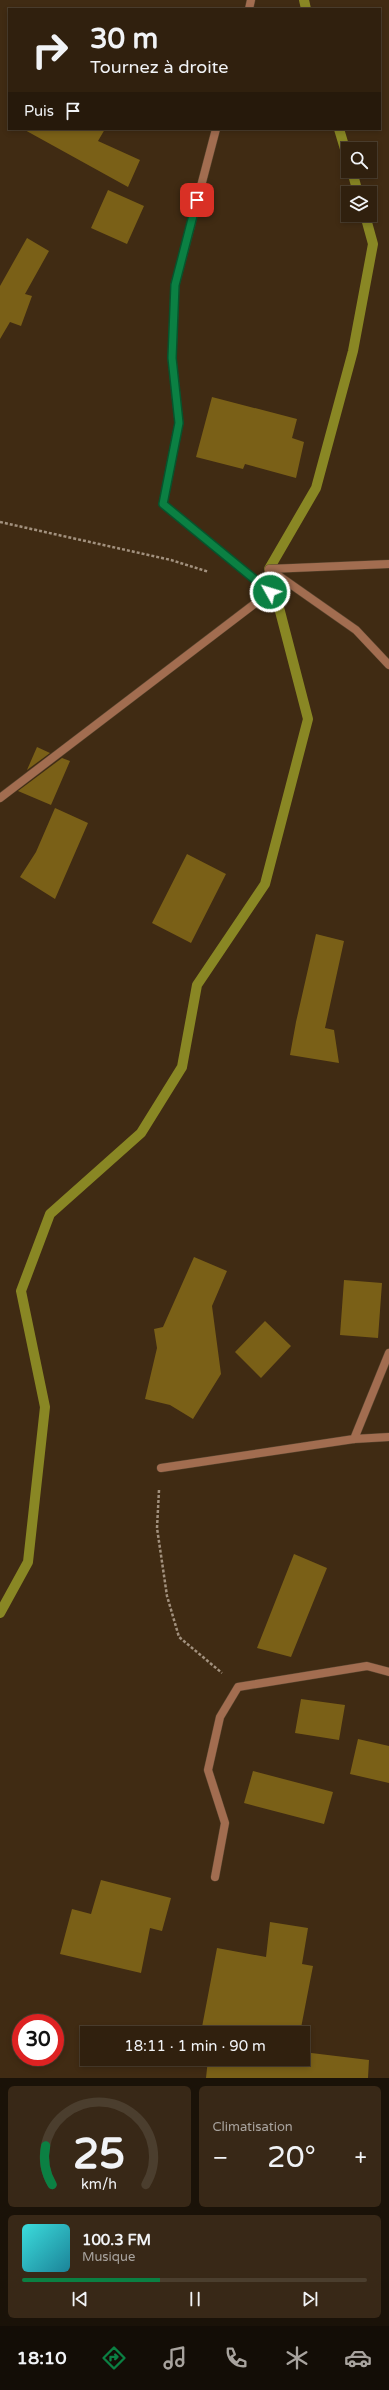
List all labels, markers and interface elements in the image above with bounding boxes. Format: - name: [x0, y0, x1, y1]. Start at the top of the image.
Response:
- text: 30 m: [90, 22, 158, 56]
- icon: right: [24, 24, 76, 76]
- text: Tournez à droite: [90, 56, 229, 78]
- icon: arrive: [62, 100, 84, 122]
- text: Puis: [24, 102, 54, 120]
- map controls: [341, 142, 377, 222]
- button: search: [341, 142, 377, 178]
- pin: [180, 183, 214, 217]
- button: layers: [341, 186, 377, 222]
- icon: arrive: [186, 189, 208, 211]
- position arrow: [249, 571, 291, 613]
- speed limit sign: 30: [12, 2014, 64, 2066]
- text: 18:11 · 1 min · 90 m: [124, 2037, 266, 2055]
- text: Climatisation: [213, 2119, 293, 2135]
- text: 25: [73, 2129, 125, 2179]
- text: 20°: [267, 2139, 316, 2176]
- text: −: [213, 2145, 228, 2171]
- text: +: [355, 2145, 367, 2171]
- text: km/h: [81, 2175, 117, 2192]
- text: 100.3 FM: [82, 2231, 151, 2249]
- text: Musique: [82, 2249, 135, 2265]
- icon: previous: [69, 2288, 91, 2310]
- icon: pause: [184, 2288, 206, 2310]
- icon: next: [299, 2288, 321, 2310]
- icon: directions: [100, 2344, 128, 2372]
- icon: music: [161, 2344, 189, 2372]
- icon: phone: [222, 2344, 250, 2372]
- icon: climate: [283, 2344, 311, 2372]
- icon: car: [344, 2344, 372, 2372]
- text: 18:10: [17, 2347, 66, 2369]

